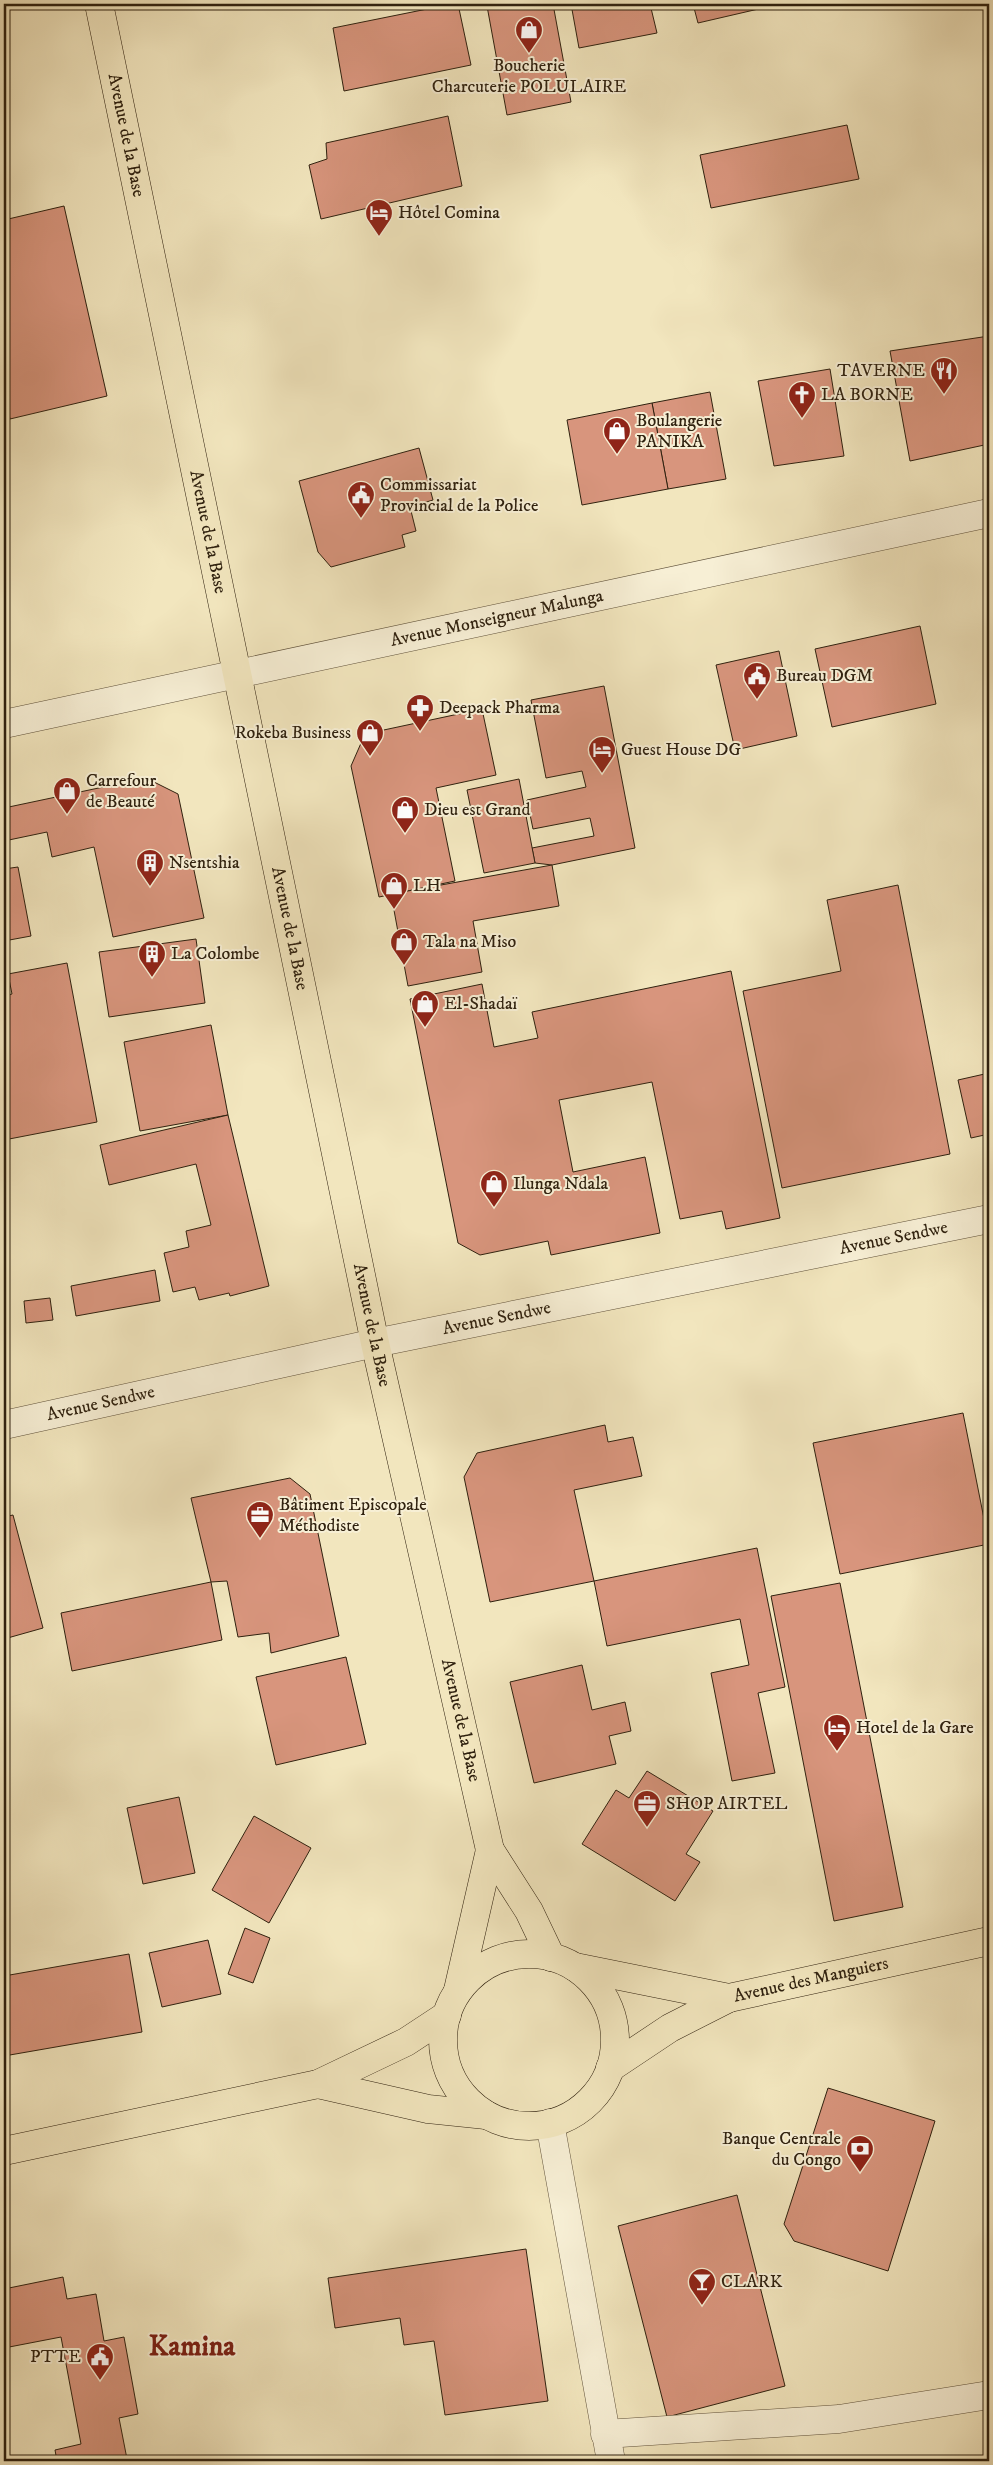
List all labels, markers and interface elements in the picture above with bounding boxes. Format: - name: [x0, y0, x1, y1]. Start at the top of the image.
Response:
- shop icon: Boucherie Charcuterie POLULAIRE: [514, 15, 544, 54]
- place label: Boucherie Charcuterie POLULAIRE: [432, 55, 627, 98]
- street label: Avenue de la Base: [103, 72, 149, 199]
- hotel icon: Hôtel Comina: [364, 198, 394, 237]
- place label: Hôtel Comina: [398, 202, 500, 224]
- restaurant icon: TAVERNE: [929, 356, 959, 395]
- place label: TAVERNE: [837, 360, 925, 382]
- church icon: LA BORNE: [787, 380, 817, 419]
- place label: LA BORNE: [821, 384, 913, 406]
- place label: Boulangerie PANIKA: [636, 410, 722, 453]
- shop icon: Boulangerie PANIKA: [602, 416, 632, 455]
- street label: Avenue de la Base: [184, 468, 231, 596]
- place label: Commissariat Provincial de la Police: [380, 474, 538, 517]
- public building icon: Commissariat Provincial de la Police: [346, 480, 376, 519]
- street label: Avenue Monseigneur Malunga: [388, 585, 606, 652]
- public building icon: Bureau DGM: [742, 661, 772, 700]
- place label: Bureau DGM: [776, 665, 873, 687]
- pharmacy icon: Deepack Pharma: [405, 693, 435, 732]
- place label: Deepack Pharma: [439, 697, 560, 719]
- shop icon: Rokeba Business: [355, 718, 385, 757]
- place label: Rokeba Business: [235, 722, 351, 744]
- hotel icon: Guest House DG: [587, 735, 617, 774]
- place label: Guest House DG: [621, 739, 741, 761]
- place label: Carrefour de Beauté: [86, 770, 157, 813]
- shop icon: Carrefour de Beauté: [52, 776, 82, 815]
- shop icon: Dieu est Grand: [390, 795, 420, 834]
- place label: Dieu est Grand: [424, 799, 530, 821]
- building icon: Nsentshia: [135, 848, 165, 887]
- place label: Nsentshia: [169, 852, 240, 874]
- street label: Avenue de la Base: [266, 865, 313, 992]
- shop icon: LH: [379, 871, 409, 910]
- place label: LH: [413, 875, 441, 897]
- shop icon: Tala na Miso: [389, 927, 419, 966]
- place label: Tala na Miso: [423, 931, 517, 953]
- building icon: La Colombe: [137, 939, 167, 978]
- place label: La Colombe: [171, 943, 260, 965]
- shop icon: El-Shadaï: [410, 989, 440, 1028]
- place label: El-Shadaï: [444, 993, 518, 1015]
- shop icon: Ilunga Ndala: [479, 1169, 509, 1208]
- place label: Ilunga Ndala: [513, 1173, 609, 1195]
- street label: Avenue Sendwe: [838, 1217, 950, 1260]
- street label: Avenue de la Base: [348, 1262, 396, 1389]
- street label: Avenue Sendwe: [441, 1297, 553, 1340]
- street label: Avenue Sendwe: [45, 1381, 157, 1426]
- place label: Bâtiment Episcopale Méthodiste: [279, 1494, 427, 1537]
- office icon: Bâtiment Episcopale Méthodiste: [245, 1500, 275, 1539]
- street label: Avenue de la Base: [436, 1657, 485, 1784]
- hotel icon: Hotel de la Gare: [822, 1713, 852, 1752]
- place label: Hotel de la Gare: [856, 1717, 974, 1739]
- office icon: SHOP AIRTEL: [632, 1789, 662, 1828]
- place label: SHOP AIRTEL: [666, 1793, 787, 1815]
- street label: Avenue des Manguiers: [731, 1952, 890, 2008]
- place label: Banque Centrale du Congo: [722, 2128, 841, 2171]
- bank icon: Banque Centrale du Congo: [845, 2134, 875, 2173]
- bar icon: CLARK: [687, 2267, 717, 2306]
- place label: CLARK: [721, 2271, 783, 2293]
- district label: Kamina: [149, 2329, 236, 2364]
- public building icon: PTTE: [85, 2342, 115, 2381]
- place label: PTTE: [30, 2346, 81, 2368]

